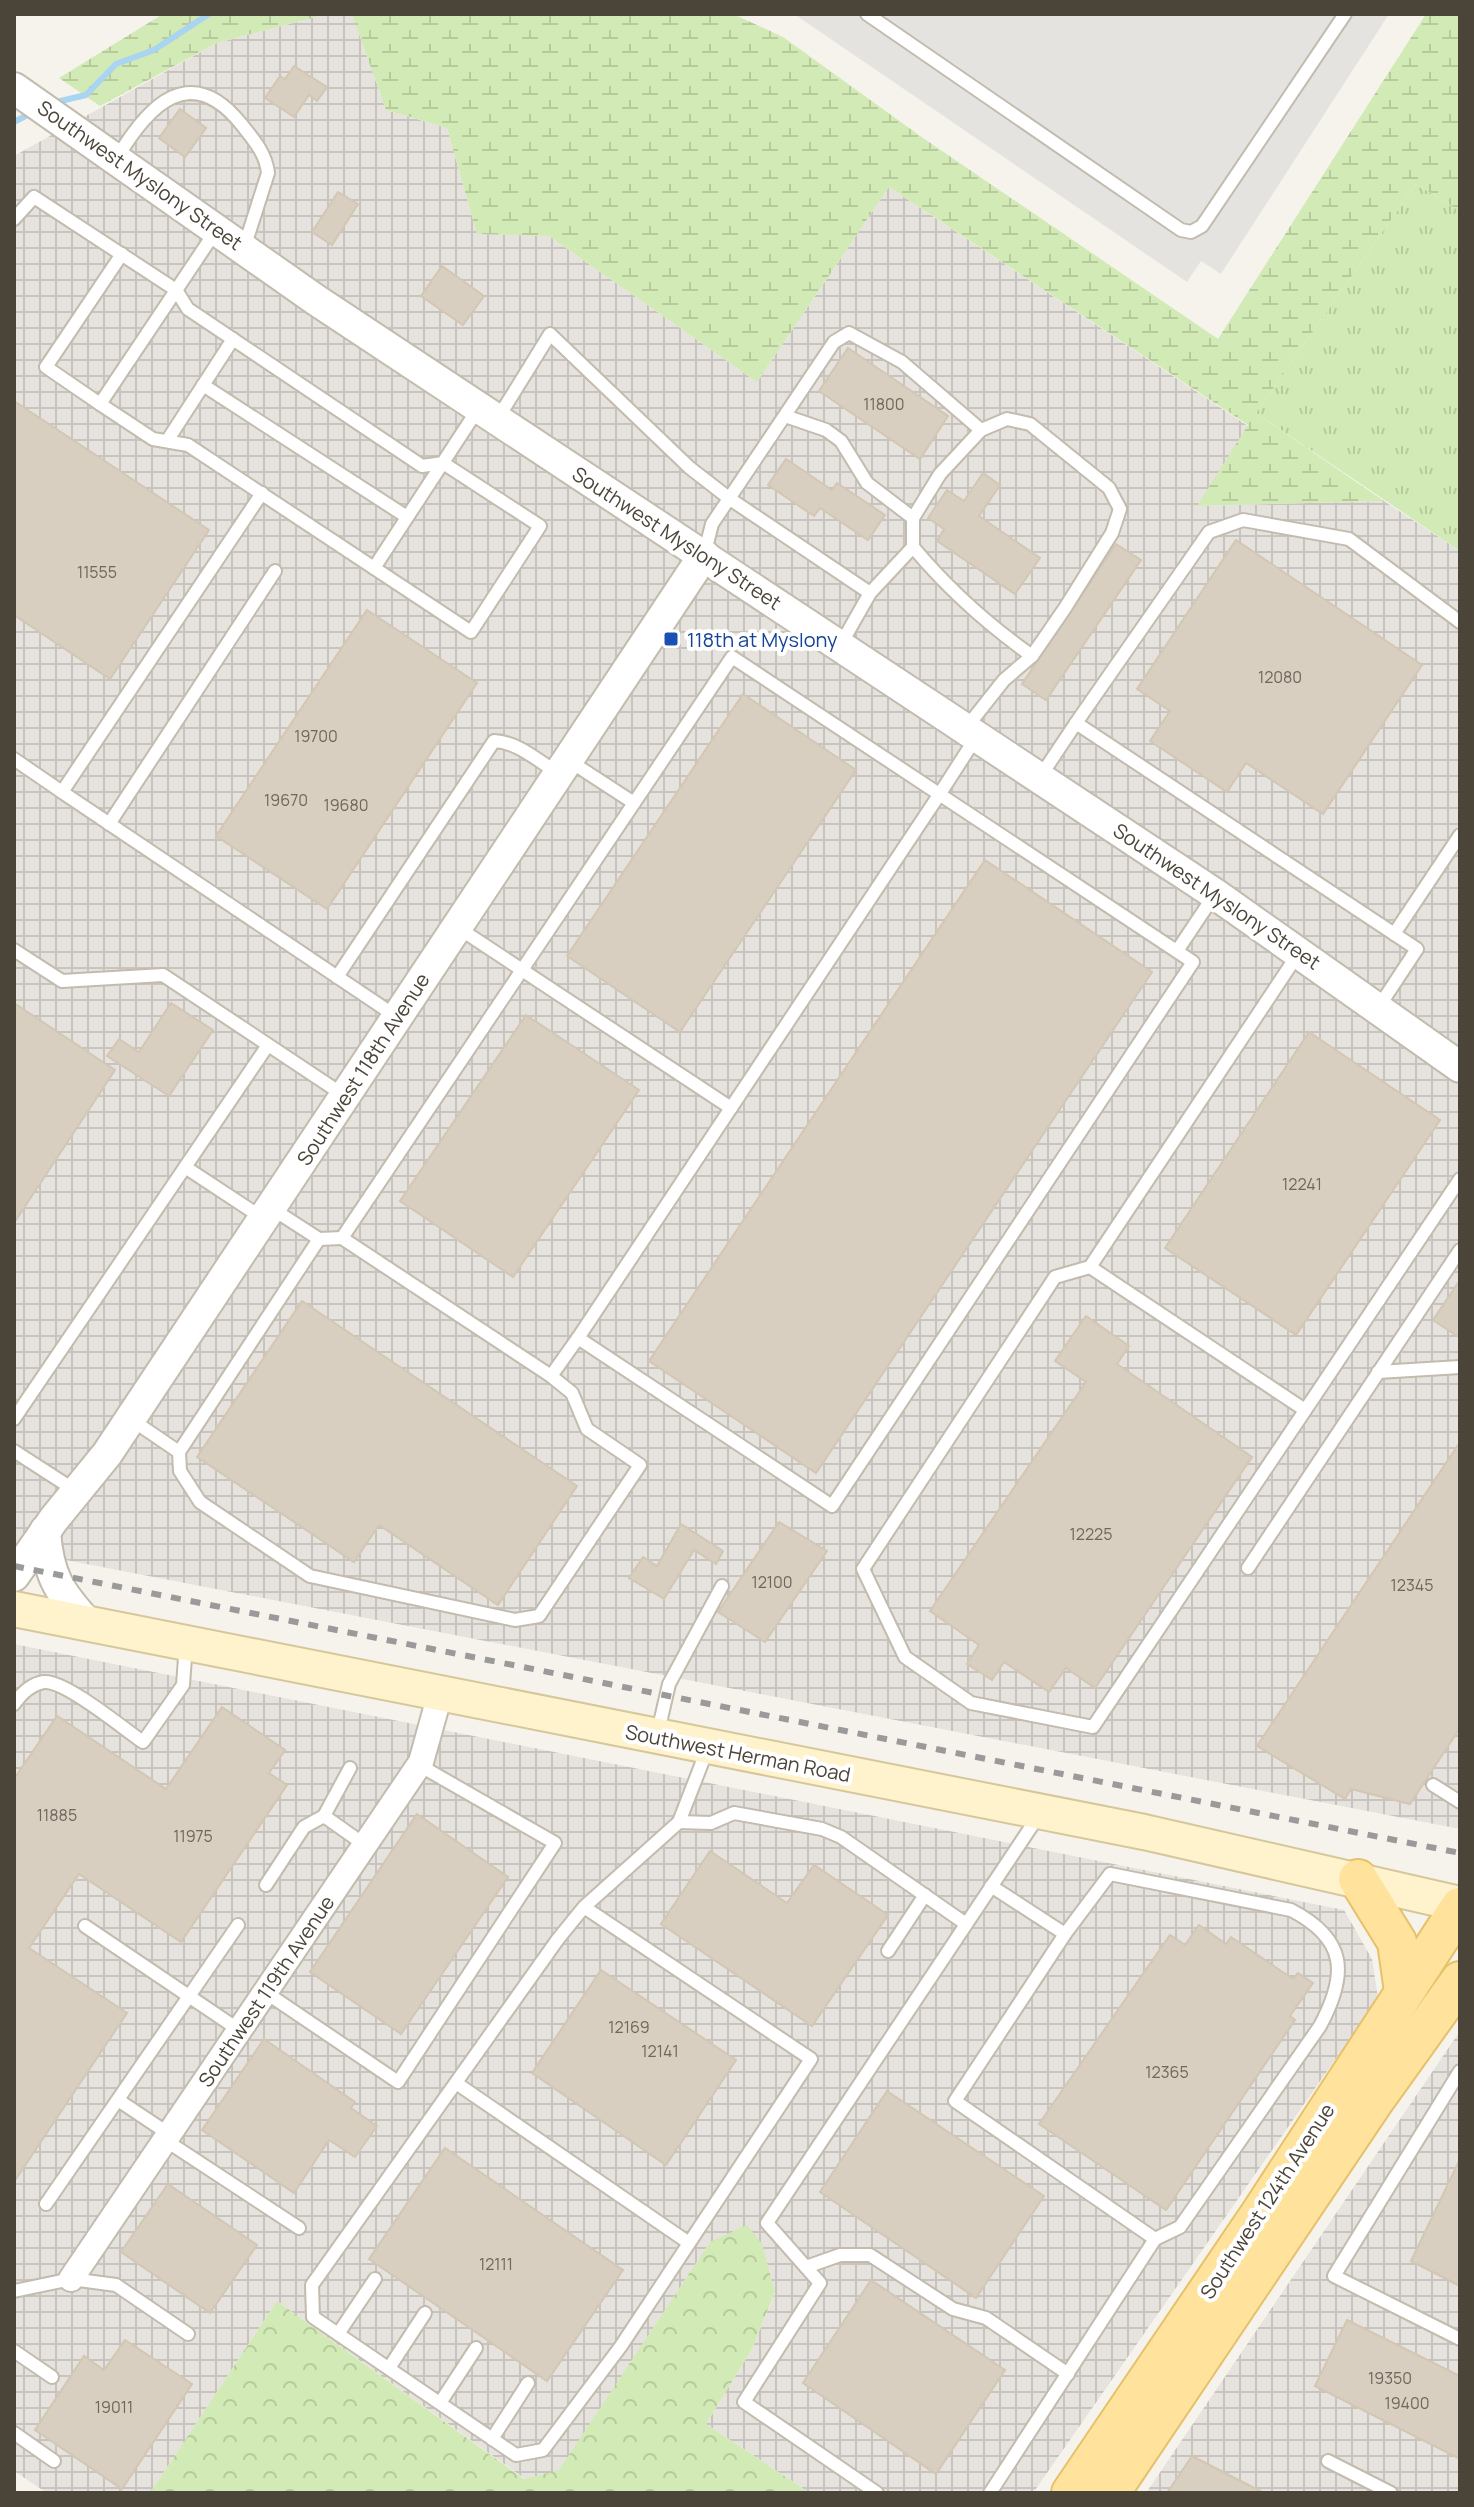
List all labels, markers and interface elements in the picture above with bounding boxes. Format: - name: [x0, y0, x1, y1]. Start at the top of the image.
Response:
- street label: Southwest Myslony Street: [32, 94, 248, 256]
- house number: 11800: [863, 393, 905, 415]
- street label: Southwest Myslony Street: [567, 460, 787, 616]
- house number: 11555: [77, 561, 117, 583]
- place label: 118th at Myslony: [687, 626, 838, 653]
- marker: 118th at Myslony: [662, 630, 680, 648]
- house number: 12080: [1258, 666, 1302, 688]
- house number: 19700: [294, 725, 338, 747]
- house number: 19670: [264, 789, 308, 811]
- house number: 19680: [323, 794, 369, 816]
- street label: Southwest Myslony Street: [1108, 817, 1326, 975]
- street label: Southwest 118th Avenue: [290, 967, 436, 1171]
- house number: 12241: [1282, 1173, 1322, 1195]
- house number: 12225: [1070, 1523, 1112, 1545]
- house number: 12100: [751, 1571, 793, 1593]
- house number: 12345: [1391, 1574, 1433, 1596]
- street label: Southwest Herman Road: [623, 1718, 853, 1788]
- house number: 11885: [37, 1804, 77, 1826]
- house number: 11975: [173, 1825, 213, 1847]
- street label: Southwest 119th Avenue: [192, 1890, 340, 2092]
- house number: 12169: [608, 2016, 650, 2038]
- house number: 12141: [641, 2040, 679, 2062]
- house number: 12365: [1145, 2061, 1189, 2083]
- street label: Southwest 124th Avenue: [1194, 2098, 1340, 2304]
- house number: 12111: [479, 2253, 513, 2275]
- house number: 19350: [1368, 2367, 1412, 2389]
- house number: 19400: [1384, 2392, 1430, 2414]
- house number: 19011: [95, 2396, 133, 2418]

